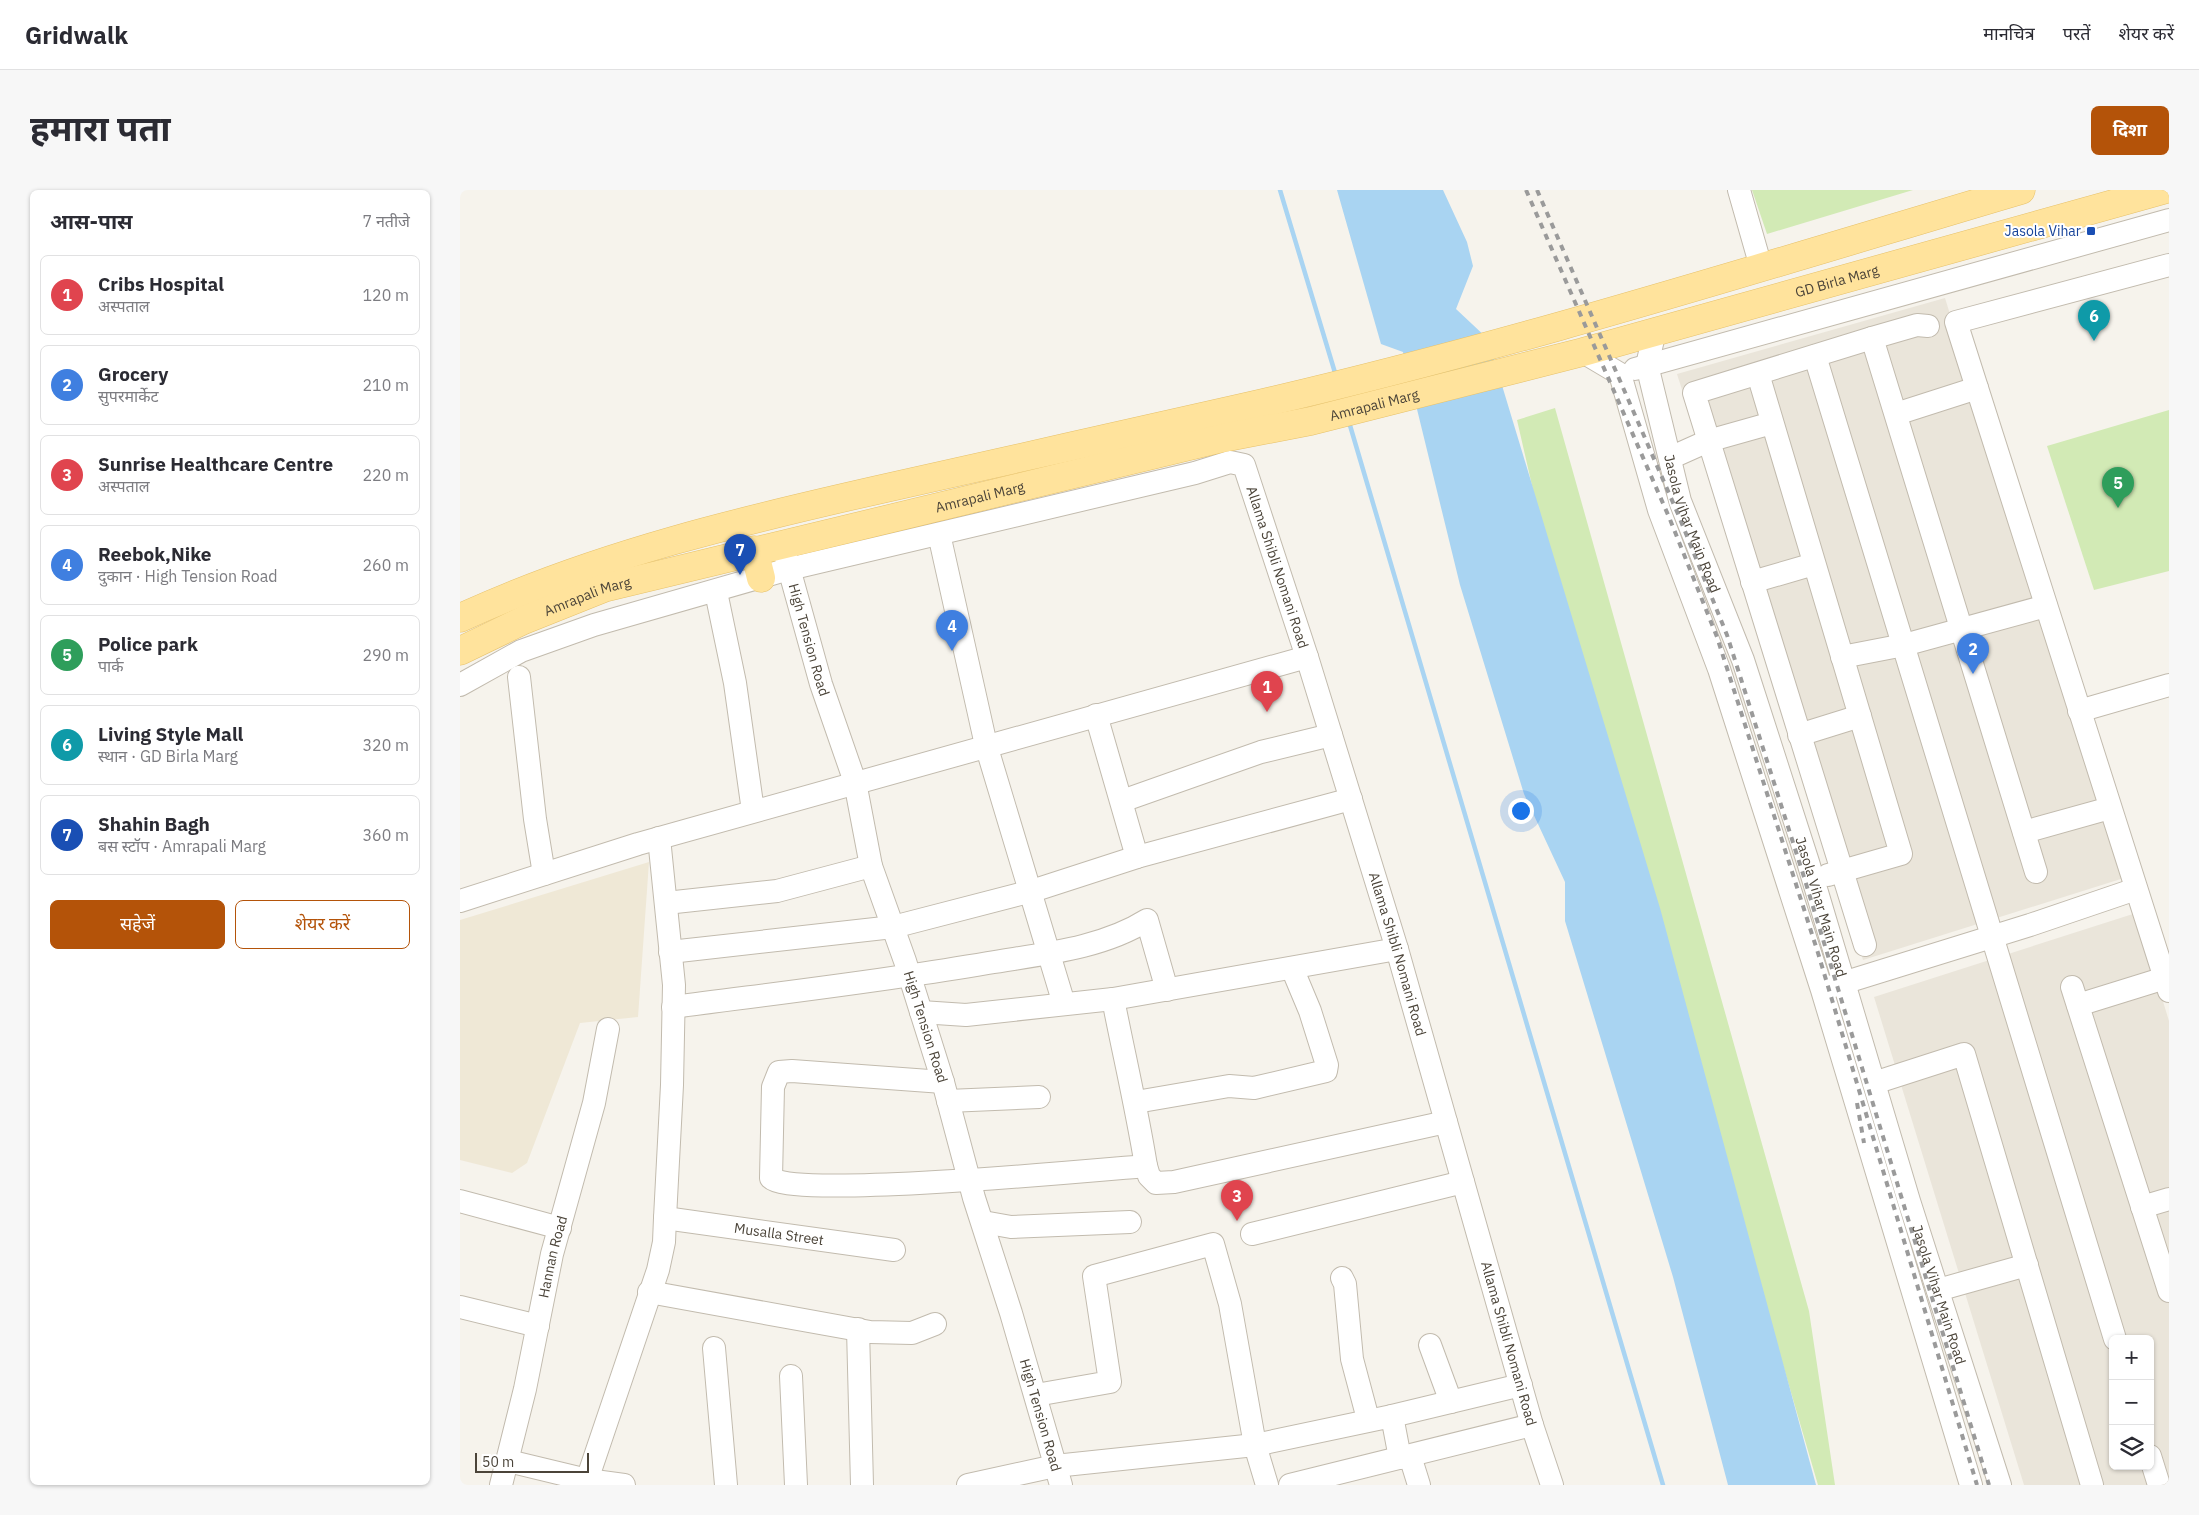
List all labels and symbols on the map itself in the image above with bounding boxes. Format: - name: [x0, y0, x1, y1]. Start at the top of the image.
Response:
- place label: Jasola Vihar: [2005, 222, 2081, 240]
- marker: Jasola Vihar: [2085, 225, 2097, 237]
- street label: GD Birla Marg: [1793, 261, 1881, 301]
- pin: 6: [2078, 300, 2110, 341]
- street label: Amrapali Marg: [1328, 385, 1421, 425]
- street label: Jasola Vihar Main Road: [1660, 453, 1724, 595]
- pin: 5: [2102, 467, 2134, 508]
- street label: Amrapali Marg: [933, 477, 1027, 516]
- street label: Allama Shibli Nomani Road: [1243, 484, 1313, 651]
- pin: 7: [724, 534, 756, 575]
- street label: Amrapali Marg: [541, 573, 633, 620]
- street label: High Tension Road: [785, 581, 834, 699]
- pin: 4: [936, 610, 968, 651]
- pin: 2: [1957, 633, 1989, 674]
- pin: 1: [1251, 671, 1283, 712]
- your location: [1508, 798, 1534, 824]
- street label: Jasola Vihar Main Road: [1791, 835, 1851, 979]
- street label: Allama Shibli Nomani Road: [1365, 870, 1430, 1038]
- street label: High Tension Road: [900, 969, 952, 1085]
- pin: 3: [1221, 1180, 1253, 1221]
- street label: Hannan Road: [534, 1214, 571, 1300]
- street label: Musalla Street: [733, 1219, 825, 1249]
- street label: Jasola Vihar Main Road: [1908, 1222, 1970, 1367]
- street label: Allama Shibli Nomani Road: [1477, 1259, 1541, 1428]
- street label: High Tension Road: [1016, 1357, 1066, 1473]
- scale bar: [475, 1450, 589, 1473]

